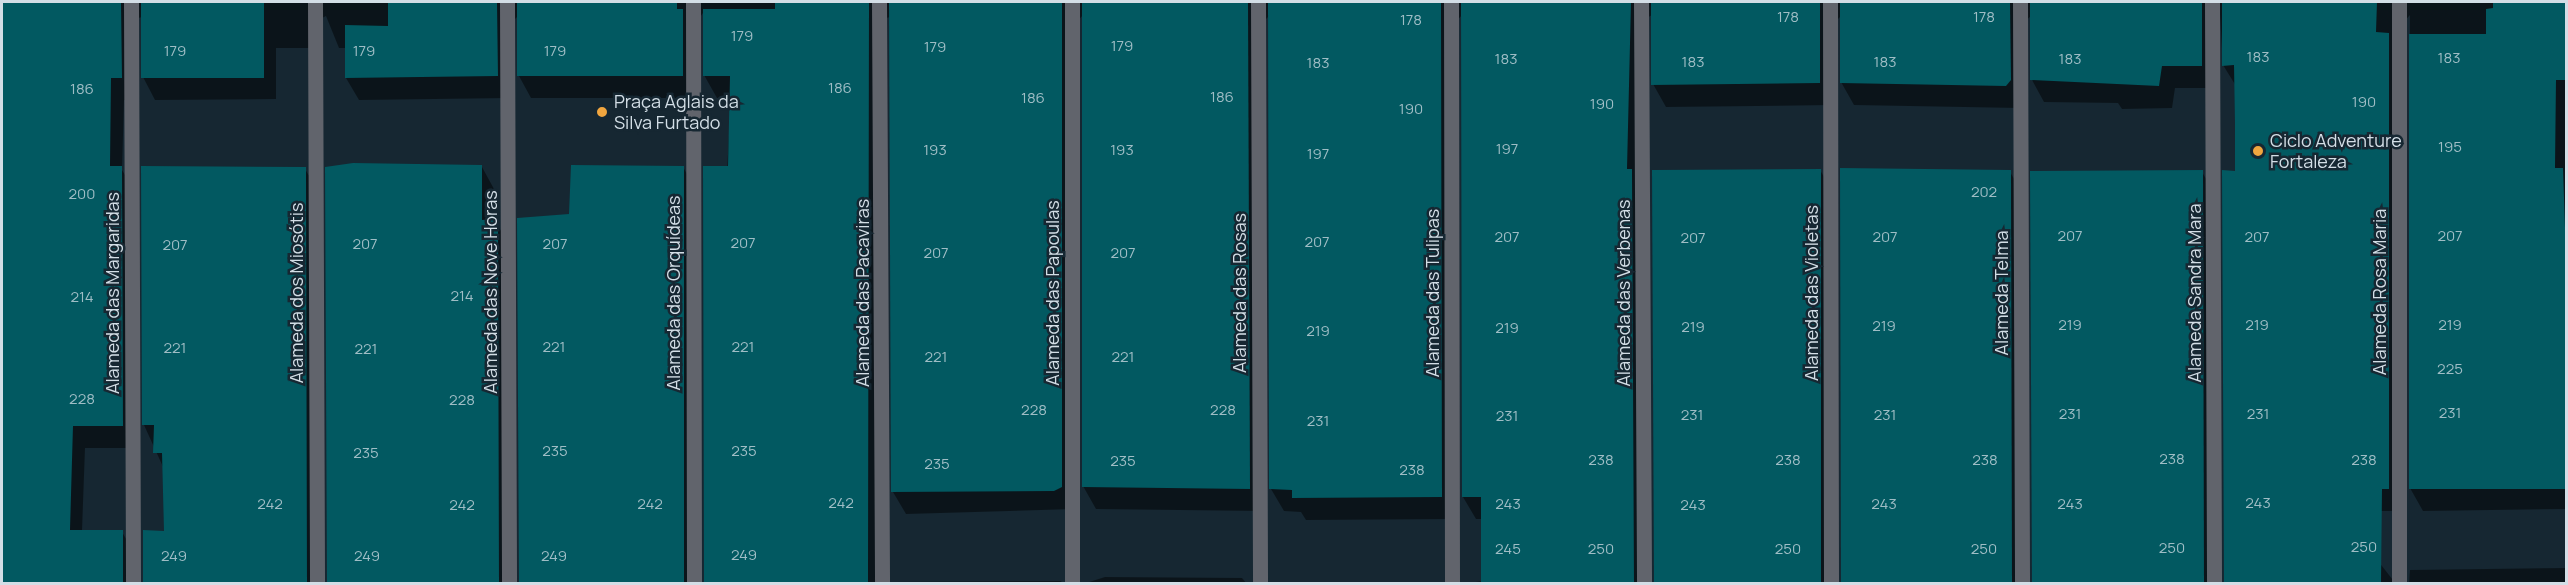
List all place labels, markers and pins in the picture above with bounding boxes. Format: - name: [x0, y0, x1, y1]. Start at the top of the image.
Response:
- place label: Praça Aglais da Silva Furtado: [614, 91, 739, 134]
- marker: Praça Aglais da Silva Furtado: [595, 105, 609, 119]
- place label: Ciclo Adventure Fortaleza: [2270, 130, 2402, 172]
- marker: Ciclo Adventure Fortaleza: [2251, 144, 2265, 158]

